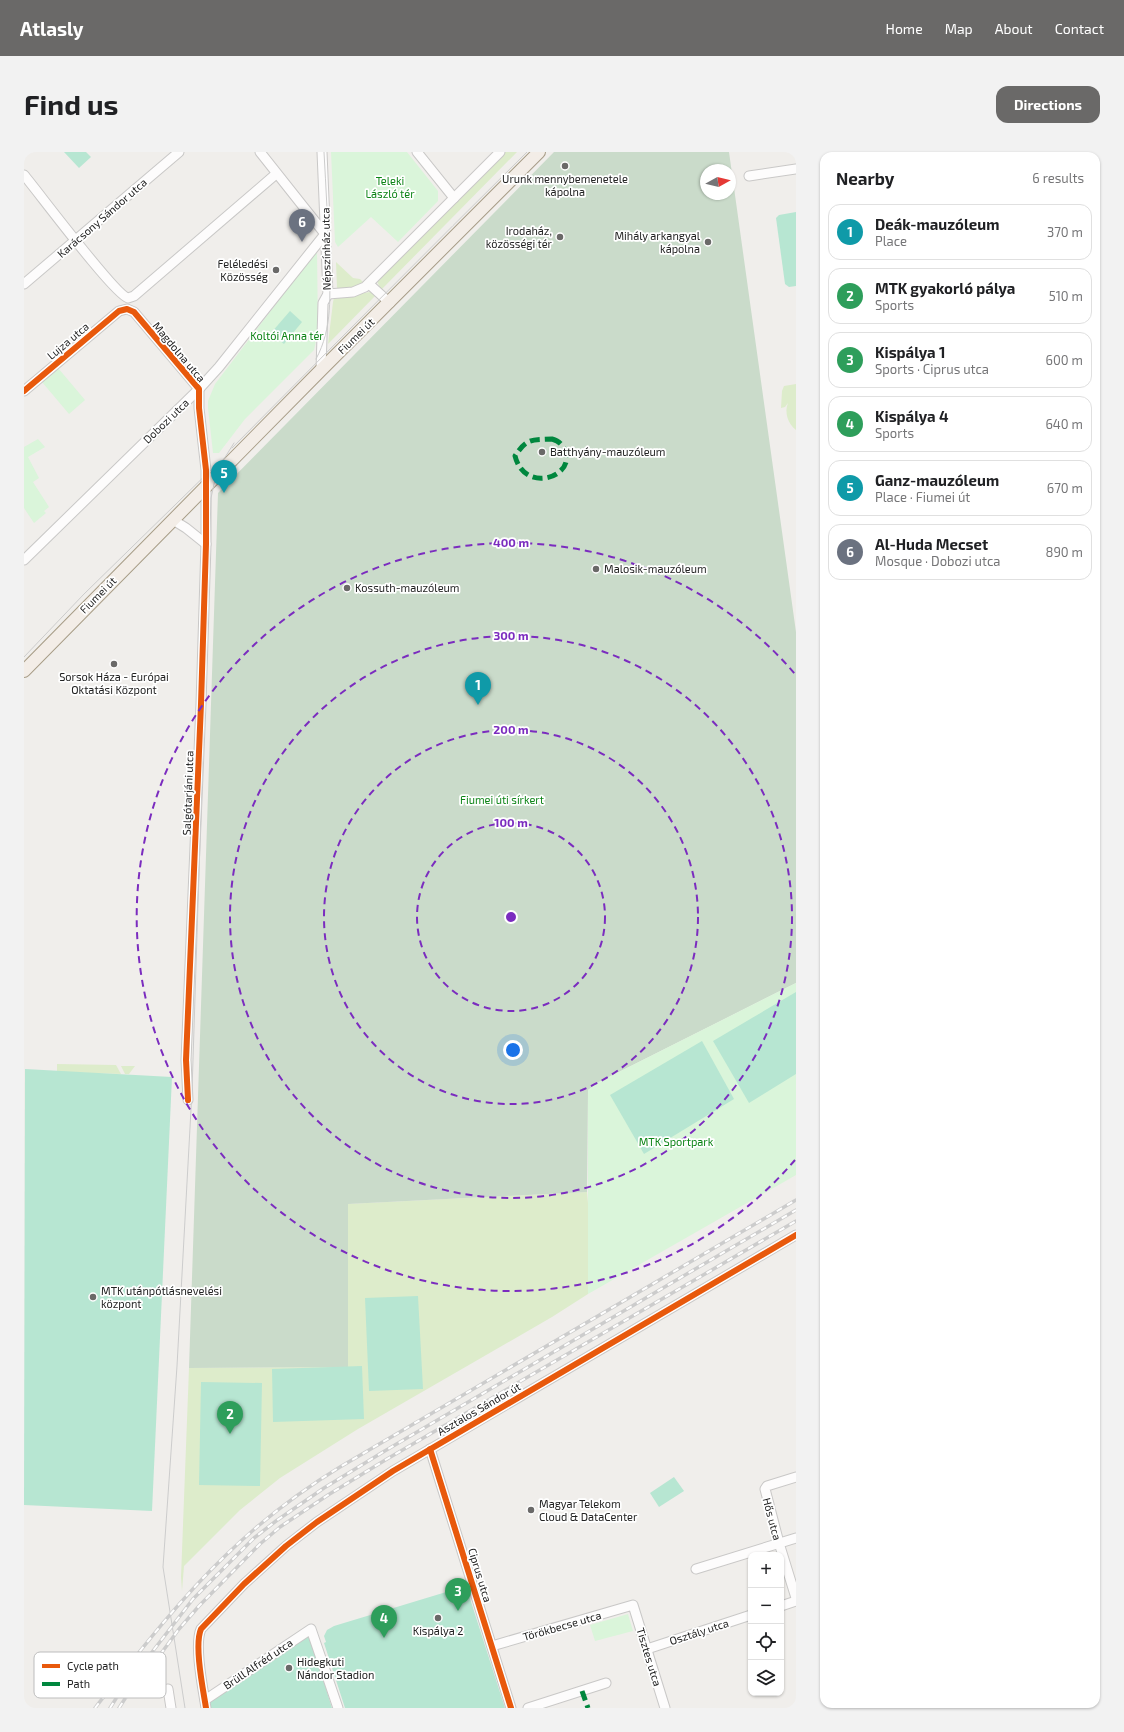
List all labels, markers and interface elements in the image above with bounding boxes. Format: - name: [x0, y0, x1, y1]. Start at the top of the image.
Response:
- text: Atlasly: [20, 17, 84, 40]
- text: Home: [886, 20, 923, 37]
- text: Map: [945, 20, 973, 37]
- text: About: [995, 20, 1033, 37]
- text: Contact: [1055, 20, 1104, 37]
- button: Directions: [996, 86, 1100, 123]
- text: Find us: [24, 87, 118, 121]
- marker: Urunk mennybemenetele kápolna: [560, 161, 570, 171]
- north arrow: [700, 164, 736, 200]
- text: Nearby: [836, 168, 894, 188]
- text: 6 results: [1032, 170, 1084, 186]
- place label: Urunk mennybemenetele kápolna: [502, 172, 628, 198]
- park label: Teleki László tér: [365, 174, 415, 200]
- street label: Karácsony Sándor utca: [54, 175, 149, 260]
- street label: Népszínház utca: [318, 208, 333, 290]
- pin: 6: [289, 209, 315, 242]
- text: Deák-mauzóleum: [875, 215, 999, 233]
- place label: Irodaház, közösségi tér: [486, 224, 553, 250]
- text: 1: [847, 224, 853, 240]
- text: 370 m: [1047, 224, 1083, 240]
- place label: Mihály arkangyal kápolna: [614, 229, 701, 255]
- marker: Irodaház, közösségi tér: [555, 232, 565, 242]
- text: Place: [875, 233, 907, 249]
- marker: Mihály arkangyal kápolna: [703, 237, 713, 247]
- place label: Feléledési Közösség: [217, 257, 268, 283]
- marker: Feléledési Közösség: [271, 265, 281, 275]
- text: MTK gyakorló pálya: [875, 279, 1015, 297]
- text: 2: [846, 288, 854, 304]
- text: 510 m: [1049, 288, 1083, 304]
- text: Sports: [875, 297, 914, 313]
- street label: Fiumei út: [335, 315, 377, 356]
- street label: Lujza utca: [44, 319, 92, 363]
- street label: Magdolna utca: [151, 319, 208, 384]
- park label: Koltói Anna tér: [250, 329, 324, 342]
- text: Kispálya 1: [875, 343, 945, 361]
- text: 3: [846, 352, 854, 368]
- text: 600 m: [1046, 352, 1083, 368]
- text: Sports · Ciprus utca: [875, 361, 989, 377]
- street label: Dobozi utca: [140, 396, 191, 446]
- text: Kispálya 4: [875, 407, 948, 425]
- text: 4: [846, 416, 854, 432]
- text: 640 m: [1045, 416, 1083, 432]
- text: Sports: [875, 425, 914, 441]
- place label: Batthyány-mauzóleum: [550, 445, 665, 458]
- marker: Batthyány-mauzóleum: [537, 447, 547, 457]
- pin: 5: [211, 460, 237, 493]
- text: Ganz-mauzóleum: [875, 471, 999, 489]
- text: 5: [846, 480, 854, 496]
- text: 670 m: [1047, 480, 1083, 496]
- text: Place · Fiumei út: [875, 489, 970, 505]
- text: 400 m: [493, 535, 529, 549]
- text: Al-Huda Mecset: [875, 535, 988, 553]
- text: 6: [846, 544, 854, 560]
- text: 890 m: [1046, 544, 1083, 560]
- text: Mosque · Dobozi utca: [875, 553, 1000, 569]
- place label: Malosik-mauzóleum: [604, 562, 707, 575]
- marker: Malosik-mauzóleum: [591, 564, 601, 574]
- street label: Fiumei út: [77, 574, 119, 616]
- place label: Kossuth-mauzóleum: [355, 581, 459, 594]
- marker: Kossuth-mauzóleum: [342, 583, 352, 593]
- text: 300 m: [493, 628, 529, 642]
- marker: Sorsok Háza - Európai Oktatási Központ: [109, 659, 119, 669]
- place label: Sorsok Háza - Európai Oktatási Központ: [59, 670, 169, 696]
- pin: 1: [465, 672, 491, 705]
- text: 200 m: [493, 722, 529, 736]
- street label: Salgótarjáni utca: [180, 750, 196, 836]
- park label: Fiumei úti sírkert: [460, 793, 544, 806]
- text: 100 m: [494, 815, 528, 829]
- centre of rings: [504, 910, 518, 924]
- your location: [503, 1040, 523, 1060]
- park label: MTK Sportpark: [639, 1135, 714, 1148]
- place label: MTK utánpótlásnevelési központ: [101, 1284, 222, 1310]
- marker: MTK utánpótlásnevelési központ: [88, 1292, 98, 1302]
- street label: Asztalos Sándor út: [435, 1379, 523, 1438]
- pin: 2: [217, 1401, 243, 1434]
- street label: Hős utca: [761, 1496, 784, 1542]
- place label: Magyar Telekom Cloud & DataCenter: [539, 1497, 638, 1523]
- marker: Magyar Telekom Cloud & DataCenter: [526, 1505, 536, 1515]
- street label: Ciprus utca: [466, 1546, 495, 1604]
- map controls: [748, 1552, 784, 1696]
- button: +: [748, 1552, 784, 1588]
- pin: 3: [445, 1578, 471, 1611]
- button: −: [748, 1588, 784, 1624]
- pin: 4: [371, 1605, 397, 1638]
- street label: Törökbecse utca: [521, 1608, 603, 1643]
- marker: Kispálya 2: [433, 1613, 443, 1623]
- street label: Osztály utca: [667, 1616, 730, 1647]
- place label: Kispálya 2: [413, 1624, 463, 1637]
- button: locate: [748, 1624, 784, 1660]
- street label: Tisztes utca: [634, 1626, 665, 1688]
- street label: Brüll Alfréd utca: [221, 1636, 295, 1692]
- legend: [34, 1652, 166, 1698]
- place label: Hidegkuti Nándor Stadion: [297, 1655, 374, 1681]
- text: Cycle path: [67, 1659, 119, 1672]
- button: layers: [748, 1660, 784, 1696]
- marker: Hidegkuti Nándor Stadion: [284, 1663, 294, 1673]
- text: Path: [67, 1677, 90, 1690]

